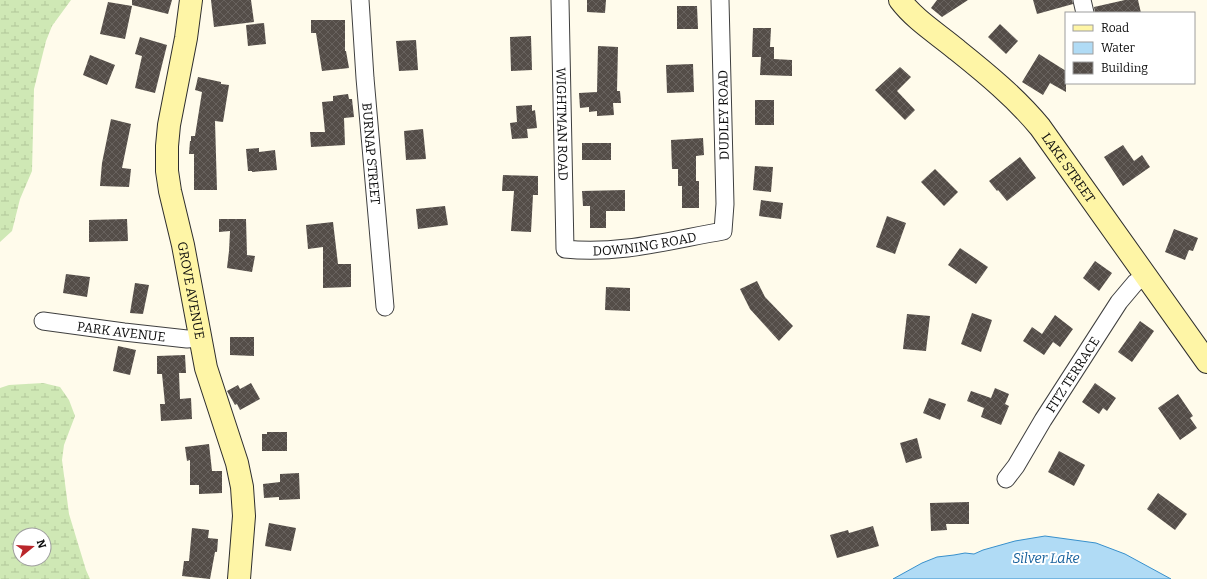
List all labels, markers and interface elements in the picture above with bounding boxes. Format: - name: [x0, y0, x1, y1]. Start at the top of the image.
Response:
- legend: [1065, 12, 1195, 84]
- text: Road: [1101, 21, 1129, 35]
- text: Water: [1101, 41, 1136, 55]
- text: Building: [1101, 61, 1148, 75]
- street label: WIGHTMAN ROAD: [553, 67, 571, 181]
- street label: DUDLEY ROAD: [715, 70, 732, 160]
- street label: BURNAP STREET: [359, 102, 383, 206]
- street label: LAKE STREET: [1039, 130, 1098, 206]
- street label: DOWNING ROAD: [592, 229, 698, 258]
- street label: GROVE AVENUE: [175, 240, 207, 341]
- street label: PARK AVENUE: [76, 319, 166, 345]
- street label: FITZ TERRACE: [1043, 334, 1103, 415]
- north arrow: [12, 527, 52, 567]
- text: N: [34, 538, 49, 551]
- water label: Silver Lake: [1012, 550, 1080, 567]

